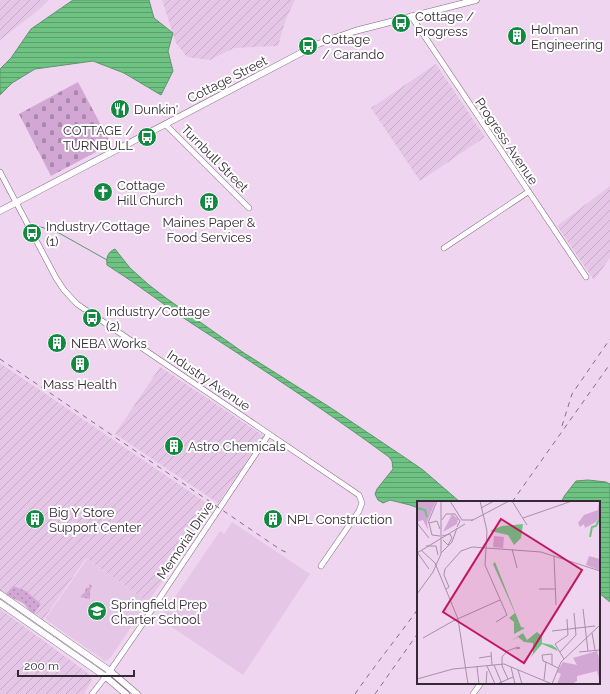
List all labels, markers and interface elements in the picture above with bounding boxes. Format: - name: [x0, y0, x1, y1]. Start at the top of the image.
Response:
- place label: Cottage / Progress: [415, 9, 474, 39]
- bus stop icon: Cottage / Progress: [390, 12, 412, 34]
- place label: Holman Engineering: [531, 22, 603, 52]
- building icon: Holman Engineering: [506, 25, 528, 47]
- place label: Cottage / Carando: [322, 32, 384, 62]
- bus stop icon: Cottage / Carando: [297, 35, 319, 57]
- street label: Cottage Street: [185, 53, 270, 106]
- street label: Progress Avenue: [472, 95, 541, 188]
- restaurant icon: Dunkin': [109, 98, 131, 120]
- place label: Dunkin': [134, 102, 178, 117]
- street label: Turnbull Street: [178, 122, 252, 195]
- place label: COTTAGE / TURNBULL: [63, 123, 133, 153]
- bus stop icon: COTTAGE / TURNBULL: [136, 126, 158, 148]
- place label: Cottage Hill Church: [117, 178, 183, 208]
- church icon: Cottage Hill Church: [92, 181, 114, 203]
- building icon: Maines Paper & Food Services: [198, 191, 220, 213]
- place label: Maines Paper & Food Services: [162, 215, 256, 245]
- place label: Industry/Cottage (1): [46, 219, 150, 249]
- bus stop icon: Industry/Cottage (1): [21, 222, 43, 244]
- place label: Industry/Cottage (2): [106, 304, 210, 334]
- bus stop icon: Industry/Cottage (2): [81, 307, 103, 329]
- building icon: NEBA Works: [46, 332, 68, 354]
- place label: NEBA Works: [71, 336, 147, 351]
- street label: Industry Avenue: [164, 347, 253, 414]
- building icon: Mass Health: [69, 353, 91, 375]
- place label: Mass Health: [43, 377, 117, 392]
- building icon: Astro Chemicals: [163, 435, 185, 457]
- place label: Astro Chemicals: [188, 439, 286, 454]
- street label: Memorial Drive: [154, 498, 217, 582]
- inset map: [417, 501, 600, 684]
- place label: Big Y Store Support Center: [49, 505, 142, 535]
- building icon: Big Y Store Support Center: [24, 508, 46, 530]
- building icon: NPL Construction: [262, 508, 284, 530]
- place label: NPL Construction: [287, 512, 392, 527]
- place label: Springfield Prep Charter School: [111, 597, 207, 627]
- school or university icon: Springfield Prep Charter School: [86, 600, 108, 622]
- scale bar: [18, 652, 134, 678]
- text: 200 m: [24, 659, 59, 673]

